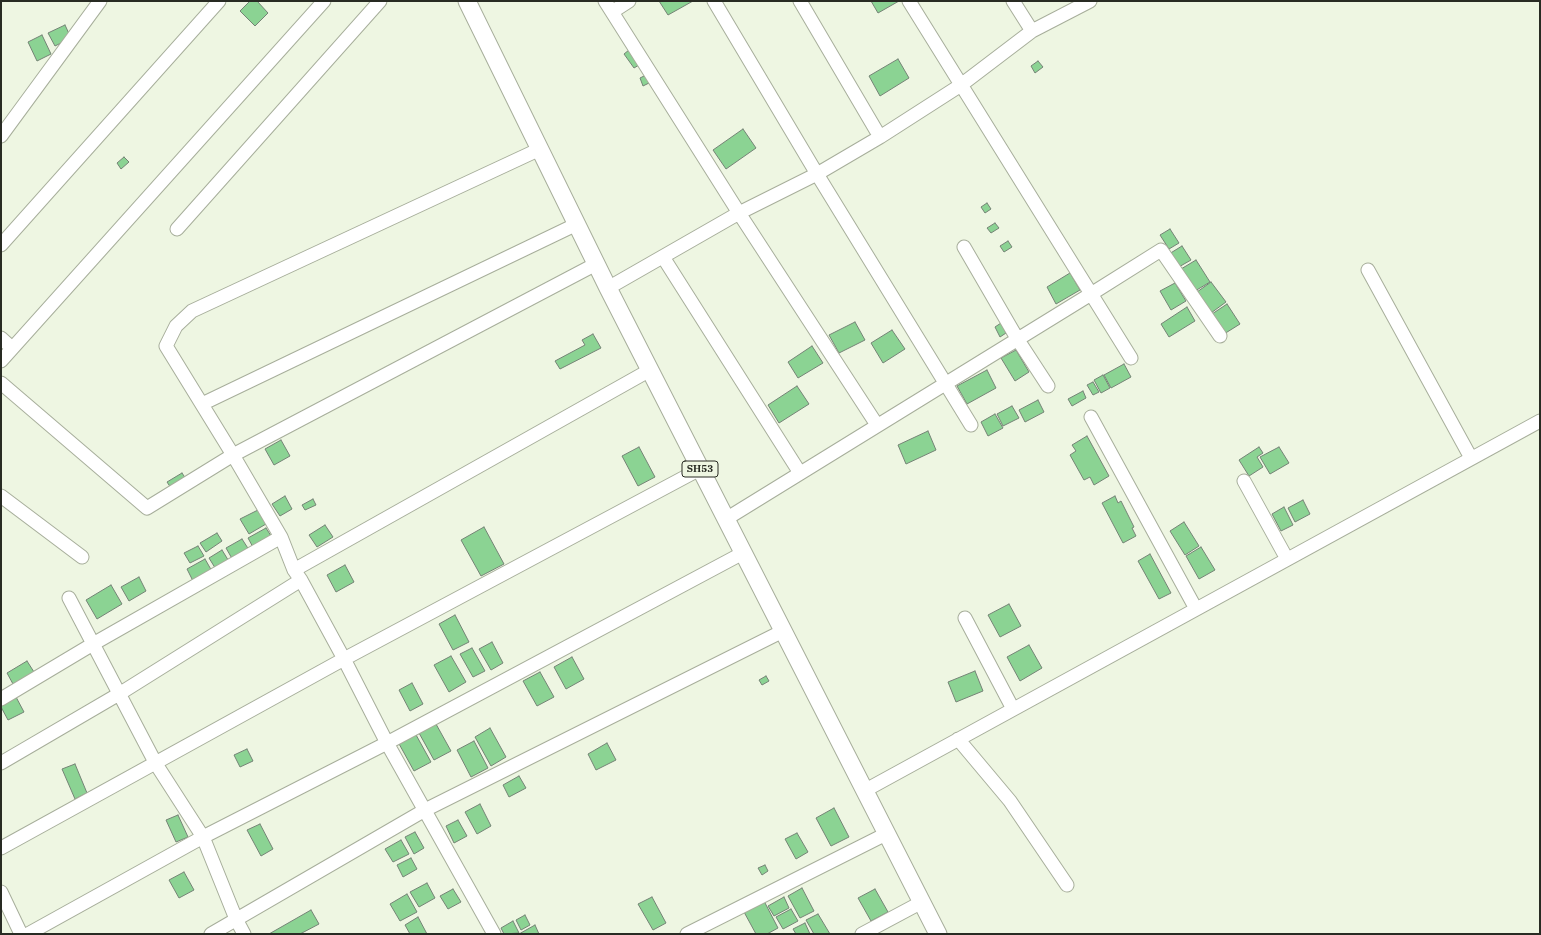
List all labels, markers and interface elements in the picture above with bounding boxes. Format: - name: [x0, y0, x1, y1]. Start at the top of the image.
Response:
- road number: SH53: [682, 461, 718, 477]

